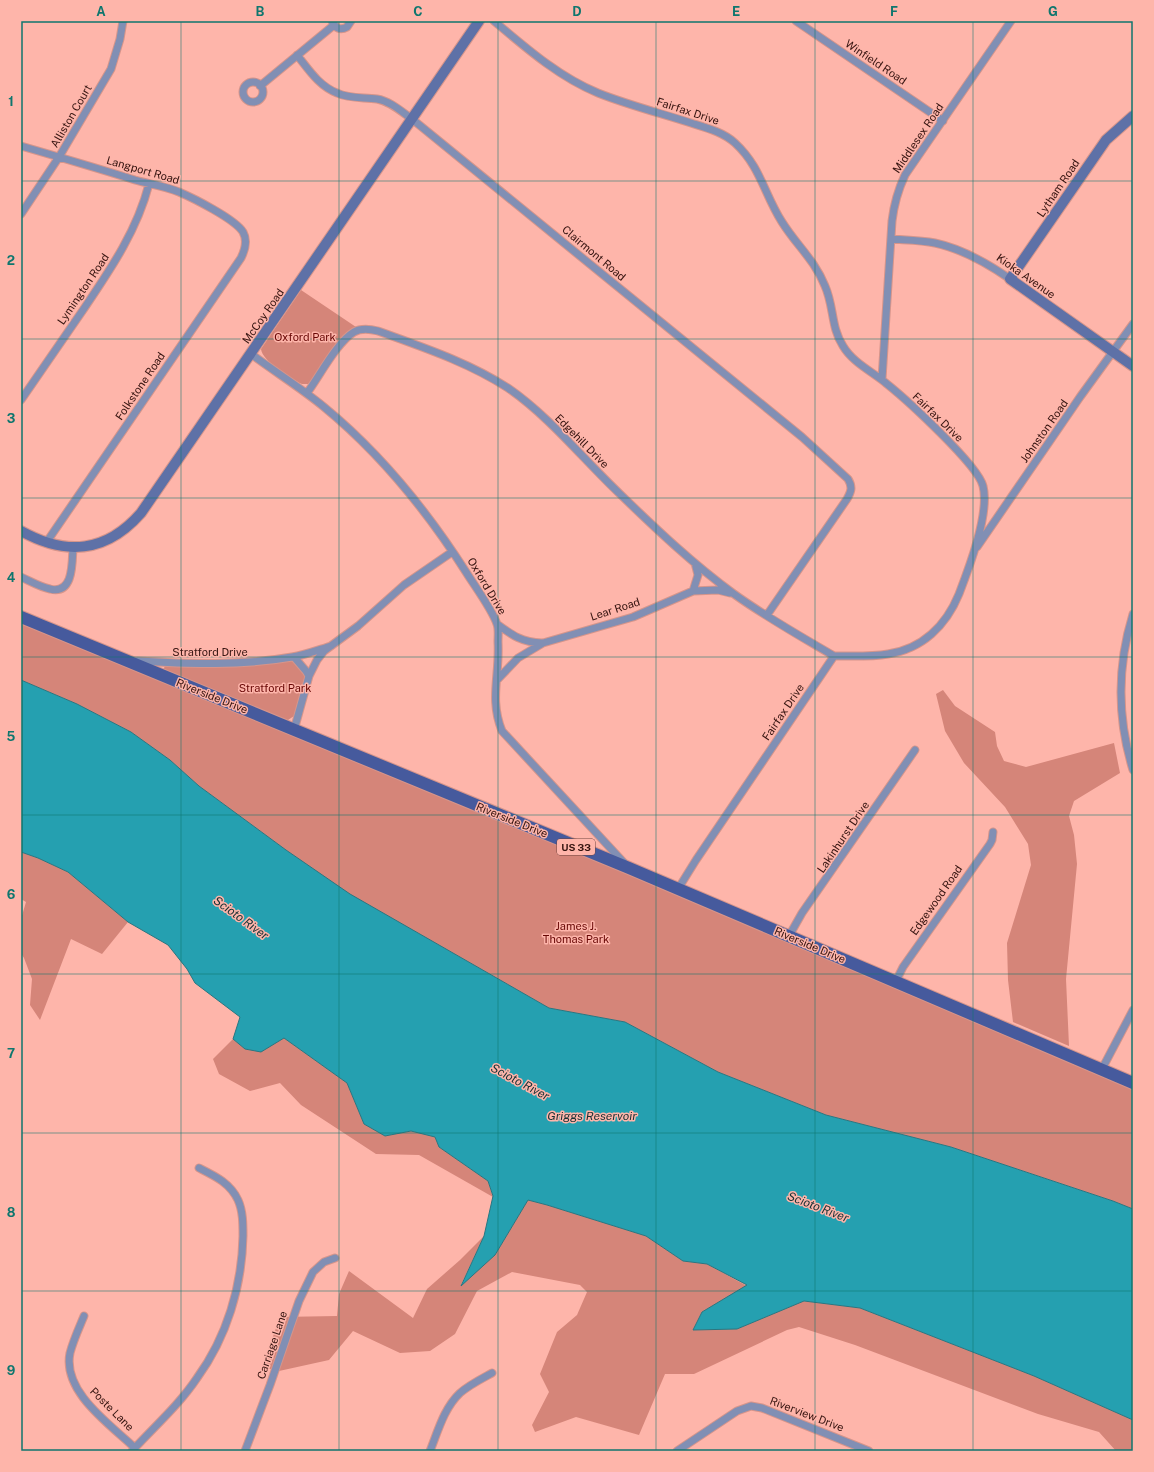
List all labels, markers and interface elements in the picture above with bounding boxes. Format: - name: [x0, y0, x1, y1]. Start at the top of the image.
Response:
- text: A: [96, 4, 106, 19]
- text: B: [256, 4, 265, 19]
- text: C: [413, 4, 423, 19]
- text: D: [572, 4, 582, 19]
- text: E: [732, 4, 740, 19]
- text: F: [890, 4, 898, 19]
- text: G: [1048, 4, 1058, 19]
- street label: Winfield Road: [843, 37, 909, 87]
- street label: Alliston Court: [48, 82, 94, 150]
- text: 1: [8, 94, 14, 109]
- street label: Fairfax Drive: [655, 95, 721, 127]
- street label: Middlesex Road: [890, 101, 946, 175]
- street label: Langport Road: [105, 154, 181, 186]
- street label: Lytham Road: [1034, 157, 1082, 219]
- street label: Clairmont Road: [560, 223, 628, 283]
- street label: Lymington Road: [55, 251, 111, 327]
- street label: Kioka Avenue: [994, 251, 1058, 301]
- text: 2: [7, 253, 15, 268]
- street label: McCoy Road: [240, 286, 286, 346]
- park label: Oxford Park: [274, 331, 336, 343]
- street label: Folkstone Road: [113, 350, 167, 422]
- street label: Fairfax Drive: [910, 390, 966, 444]
- street label: Johnston Road: [1018, 397, 1070, 465]
- text: 3: [7, 411, 16, 426]
- street label: Edgehill Drive: [553, 412, 611, 470]
- street label: Oxford Drive: [465, 555, 509, 617]
- text: 4: [7, 570, 16, 585]
- street label: Lear Road: [589, 595, 641, 623]
- street label: Stratford Drive: [172, 646, 248, 658]
- street label: Riverside Drive: [175, 676, 249, 716]
- park label: Stratford Park: [239, 682, 311, 694]
- street label: Fairfax Drive: [760, 682, 806, 742]
- text: 5: [7, 729, 16, 744]
- street label: Lakinhurst Drive: [815, 799, 871, 875]
- street label: Riverside Drive: [475, 800, 549, 840]
- road number: US 33: [557, 839, 595, 855]
- street label: Edgewood Road: [907, 863, 965, 937]
- text: 6: [7, 887, 16, 902]
- water label: Scioto River: [211, 893, 272, 943]
- park label: James J. Thomas Park: [543, 920, 609, 945]
- street label: Riverside Drive: [773, 925, 847, 965]
- text: 7: [7, 1046, 15, 1061]
- water label: Scioto River: [488, 1061, 552, 1104]
- water label: Griggs Reservoir: [547, 1109, 637, 1123]
- water label: Scioto River: [785, 1189, 851, 1225]
- text: 8: [7, 1205, 16, 1220]
- street label: Carriage Lane: [255, 1309, 289, 1381]
- text: 9: [7, 1363, 15, 1378]
- street label: Poste Lane: [88, 1385, 136, 1433]
- street label: Riverview Drive: [768, 1394, 846, 1434]

